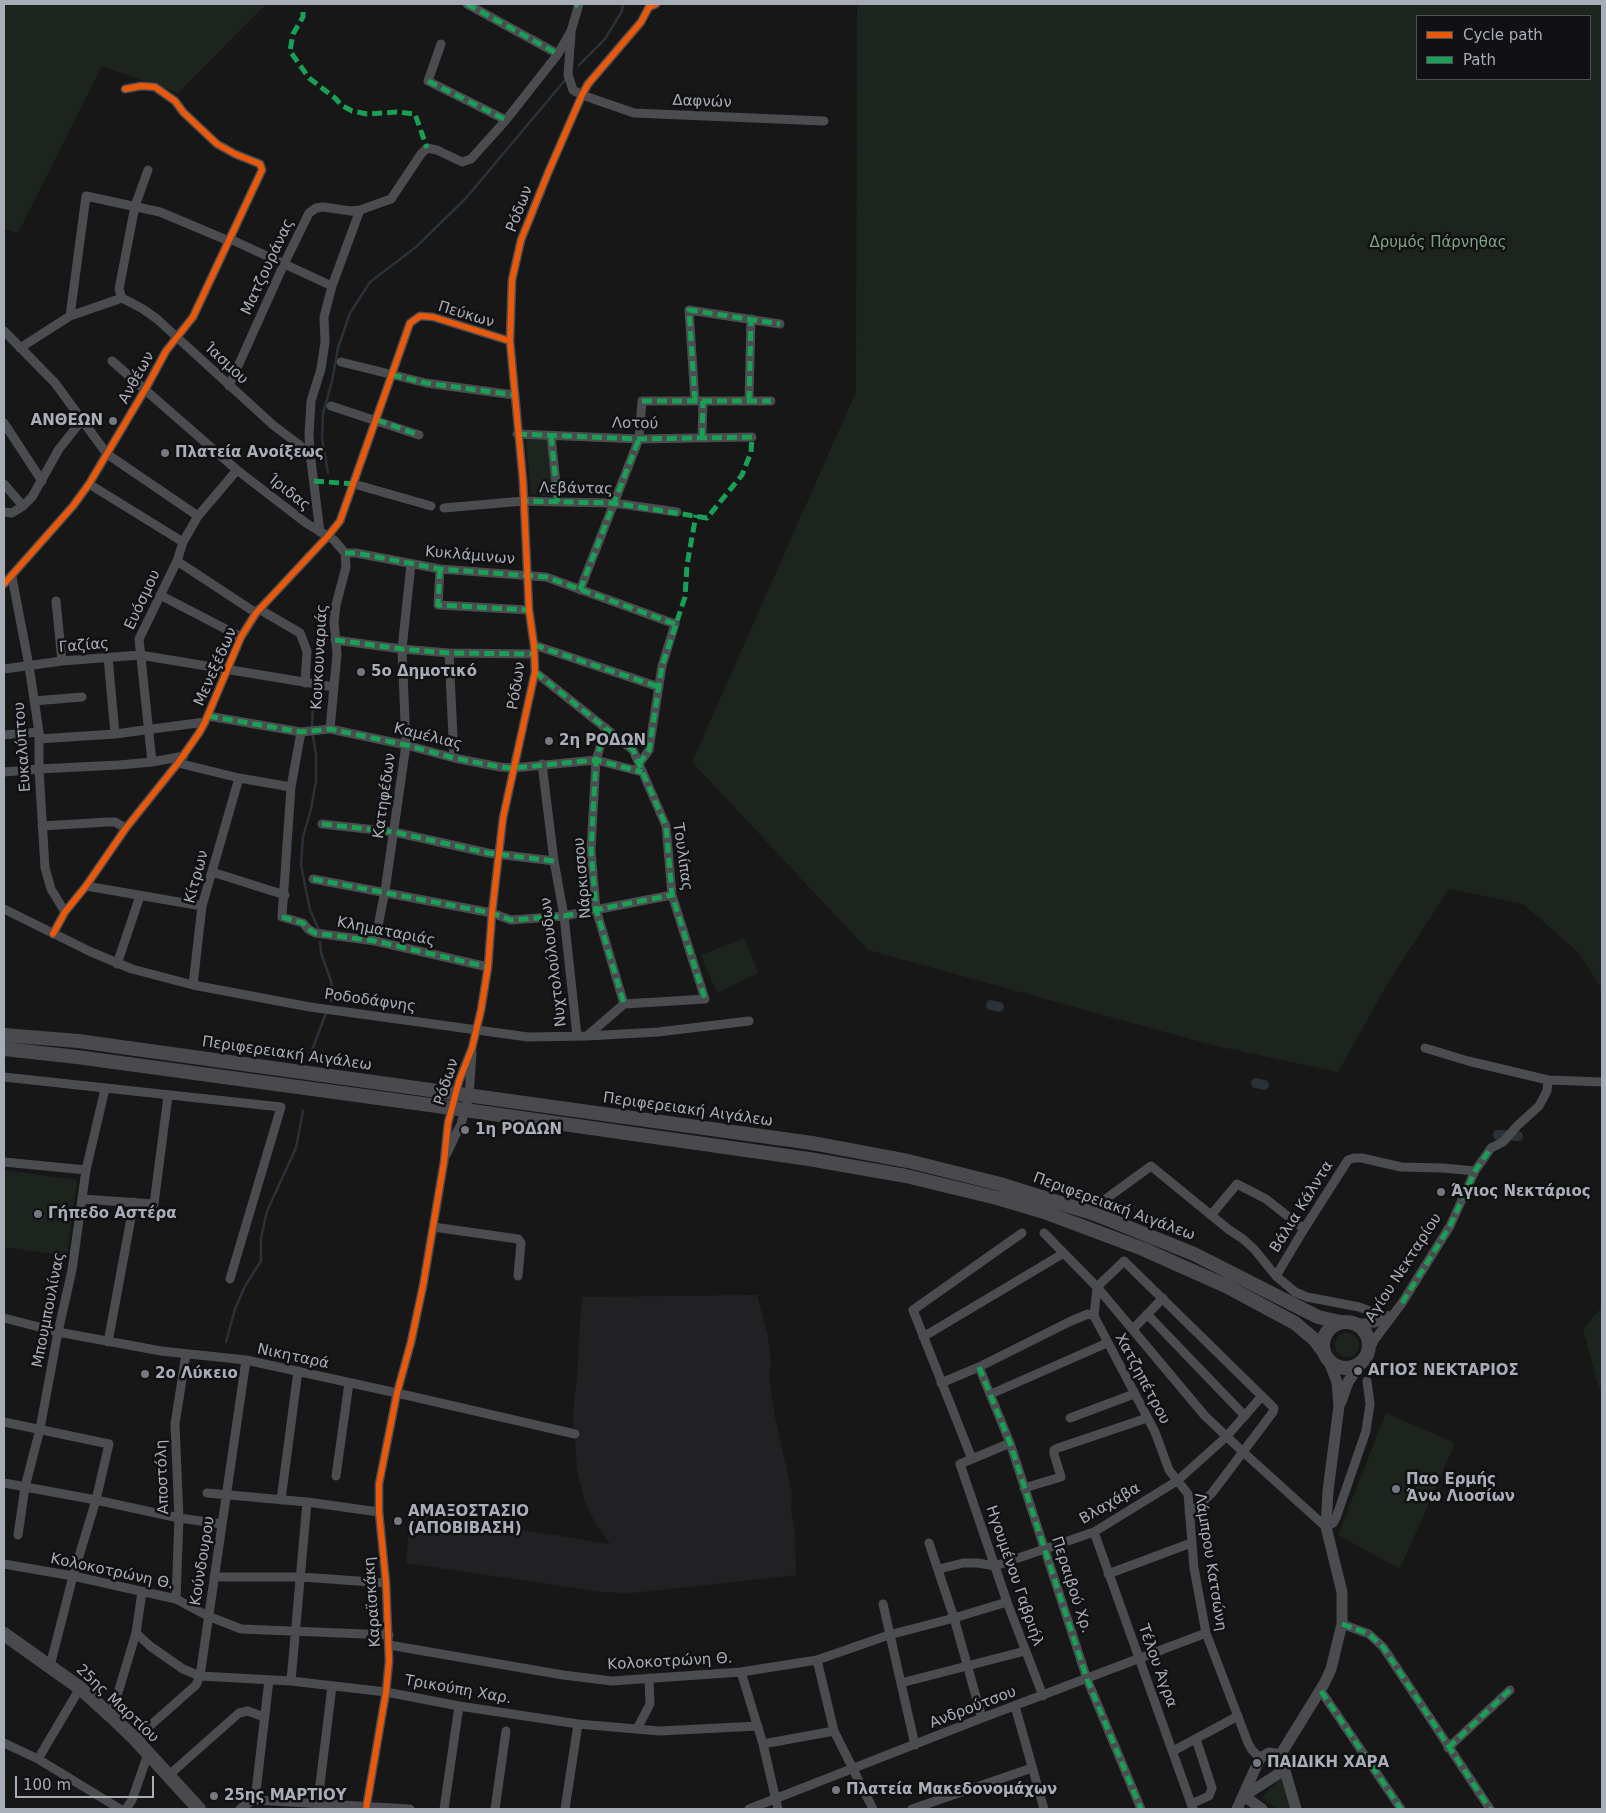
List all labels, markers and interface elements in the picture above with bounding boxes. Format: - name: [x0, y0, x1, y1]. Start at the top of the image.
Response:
- legend: [1416, 15, 1591, 80]
- text: Cycle path: [1463, 26, 1543, 44]
- text: Path: [1463, 51, 1496, 69]
- street label: Δαφνών: [672, 92, 732, 112]
- street label: Ρόδων: [503, 183, 537, 235]
- street label: Ματζουράνας: [238, 216, 298, 318]
- park label: Δρυμός Πάρνηθας: [1369, 234, 1507, 252]
- street label: Πεύκων: [436, 298, 496, 332]
- street label: Ίασμου: [201, 339, 251, 389]
- street label: Ανθέων: [115, 349, 159, 407]
- place label: ΑΝΘΕΩΝ: [31, 412, 103, 430]
- marker: ΑΝΘΕΩΝ: [107, 415, 119, 427]
- street label: Λοτού: [612, 415, 658, 433]
- place label: Πλατεία Ανοίξεως: [175, 444, 324, 462]
- marker: Πλατεία Ανοίξεως: [159, 447, 171, 459]
- street label: Ίριδας: [264, 471, 314, 515]
- street label: Λεβάντας: [539, 479, 613, 499]
- street label: Κυκλάμινων: [424, 543, 516, 569]
- street label: Ευόσμου: [121, 567, 165, 633]
- street label: Κουκουναριάς: [308, 604, 332, 710]
- street label: Μενεξέδων: [191, 625, 241, 709]
- street label: Γαζίας: [58, 635, 110, 657]
- street label: Ρόδων: [504, 661, 530, 711]
- place label: 5ο Δημοτικό: [371, 663, 477, 681]
- marker: 5ο Δημοτικό: [355, 666, 367, 678]
- street label: Ευκαλύπτου: [11, 701, 35, 793]
- street label: Καμέλιας: [392, 720, 464, 754]
- place label: 2η ΡΟΔΩΝ: [559, 732, 646, 750]
- marker: 2η ΡΟΔΩΝ: [543, 735, 555, 747]
- street label: Κατηφέδων: [370, 752, 400, 840]
- street label: Τουλίπας: [668, 822, 696, 892]
- street label: Νάρκισσου: [570, 837, 596, 919]
- street label: Κίτρων: [181, 848, 213, 906]
- street label: Νυχτολούλουδων: [537, 896, 571, 1028]
- street label: Κληματαριάς: [335, 914, 437, 950]
- street label: Ροδοδάφνης: [323, 986, 417, 1016]
- street label: Περιφερειακή Αιγάλεω: [201, 1033, 373, 1075]
- street label: Ρόδων: [431, 1056, 463, 1108]
- street label: Περιφερειακή Αιγάλεω: [602, 1089, 774, 1131]
- place label: 1η ΡΟΔΩΝ: [475, 1121, 562, 1139]
- marker: 1η ΡΟΔΩΝ: [459, 1124, 471, 1136]
- street label: Βάλια Κάλντα: [1267, 1158, 1337, 1256]
- street label: Περιφερειακή Αιγάλεω: [1030, 1169, 1198, 1245]
- place label: Άγιος Νεκτάριος: [1451, 1183, 1591, 1201]
- marker: Άγιος Νεκτάριος: [1435, 1186, 1447, 1198]
- place label: Γήπεδο Αστέρα: [48, 1205, 177, 1223]
- marker: Γήπεδο Αστέρα: [32, 1208, 44, 1220]
- street label: Αγίου Νεκταρίου: [1362, 1210, 1446, 1326]
- street label: Μπουμπουλίνας: [29, 1251, 69, 1369]
- street label: Χατζηπέτρου: [1110, 1330, 1174, 1428]
- street label: Νικηταρά: [255, 1341, 331, 1373]
- place label: ΑΓΙΟΣ ΝΕΚΤΑΡΙΟΣ: [1368, 1362, 1519, 1380]
- place label: 2ο Λύκειο: [155, 1365, 238, 1383]
- marker: ΑΓΙΟΣ ΝΕΚΤΑΡΙΟΣ: [1352, 1365, 1364, 1377]
- marker: 2ο Λύκειο: [139, 1368, 151, 1380]
- street label: Αποστόλη: [153, 1439, 173, 1515]
- place label: Παο Ερμής Άνω Λιοσίων: [1406, 1471, 1515, 1506]
- street label: Βλαχάβα: [1076, 1479, 1144, 1529]
- marker: Παο Ερμής Άνω Λιοσίων: [1390, 1483, 1402, 1495]
- street label: Λάμπρου Κατσώνη: [1190, 1492, 1230, 1632]
- place label: ΑΜΑΞΟΣΤΑΣΙΟ (ΑΠΟΒΙΒΑΣΗ): [408, 1503, 529, 1538]
- street label: Ηγουμένου Γαβριήλ: [981, 1503, 1047, 1649]
- street label: Κούνδουρου: [187, 1515, 219, 1607]
- marker: ΑΜΑΞΟΣΤΑΣΙΟ (ΑΠΟΒΙΒΑΣΗ): [392, 1515, 404, 1527]
- street label: Περαιβού Χρ.: [1047, 1534, 1095, 1636]
- street label: Κολοκοτρώνη Θ.: [49, 1550, 175, 1594]
- street label: Καραϊσκάκη: [361, 1556, 385, 1648]
- street label: Τέλου Άγρα: [1134, 1622, 1180, 1710]
- street label: Κολοκοτρώνη Θ.: [607, 1650, 733, 1674]
- street label: 25ης Μαρτίου: [72, 1661, 162, 1747]
- street label: Τρικούπη Χαρ.: [403, 1672, 513, 1708]
- street label: Ανδρούτσου: [927, 1683, 1019, 1733]
- place label: ΠΑΙΔΙΚΗ ΧΑΡΑ: [1267, 1754, 1389, 1772]
- marker: ΠΑΙΔΙΚΗ ΧΑΡΑ: [1251, 1757, 1263, 1769]
- scale bar: [18, 1766, 156, 1798]
- text: 100 m: [23, 1776, 71, 1794]
- place label: Πλατεία Μακεδονομάχων: [846, 1781, 1057, 1799]
- marker: Πλατεία Μακεδονομάχων: [830, 1784, 842, 1796]
- place label: 25ης ΜΑΡΤΙΟΥ: [224, 1787, 347, 1805]
- marker: 25ης ΜΑΡΤΙΟΥ: [208, 1790, 220, 1802]

